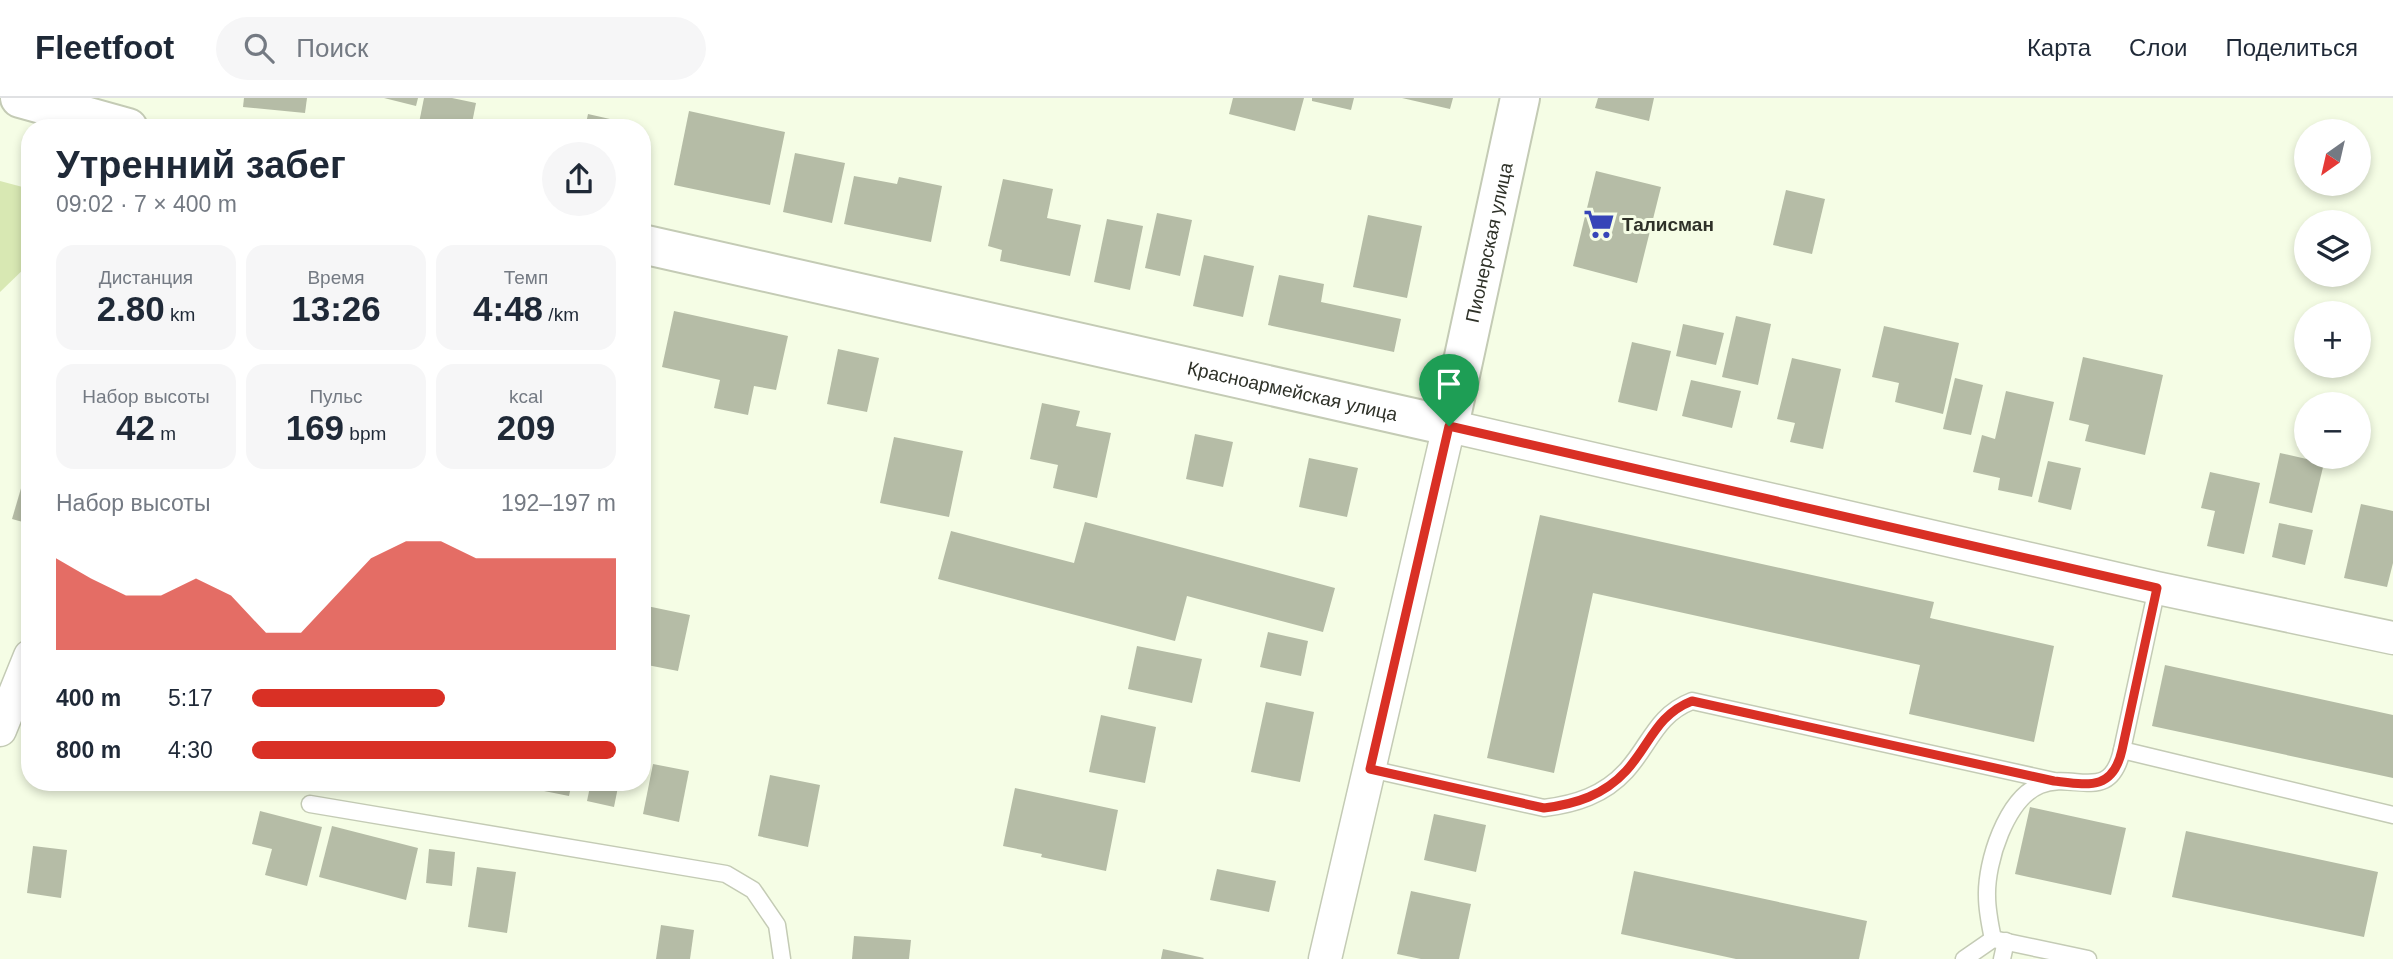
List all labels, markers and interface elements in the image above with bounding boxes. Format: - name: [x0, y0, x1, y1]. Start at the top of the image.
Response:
- search box: [216, 17, 706, 80]
- text: Fleetfoot: [35, 29, 174, 66]
- icon: search: [240, 29, 278, 67]
- text: Поиск: [296, 33, 368, 63]
- text: Карта: [2027, 34, 2091, 61]
- text: Слои: [2129, 34, 2187, 61]
- text: Поделиться: [2225, 34, 2358, 61]
- north arrow: [2294, 119, 2371, 196]
- map controls: [2294, 119, 2371, 469]
- button: share: [542, 142, 616, 216]
- text: Утренний забег: [56, 144, 346, 186]
- street label: Пионерская улица: [1462, 160, 1517, 325]
- text: 09:02 · 7 × 400 m: [56, 191, 237, 217]
- supermarket icon: Талисман: [1582, 207, 1616, 241]
- button: layers: [2294, 210, 2371, 287]
- place label: Талисман: [1622, 214, 1714, 235]
- text: Дистанция: [99, 267, 193, 288]
- text: Время: [307, 267, 365, 288]
- text: Темп: [504, 267, 548, 288]
- text: 2.80: [97, 289, 165, 328]
- text: 13:26: [291, 289, 381, 328]
- text: 4:48: [473, 289, 543, 328]
- button: +: [2294, 301, 2371, 378]
- text: km: [165, 304, 195, 325]
- text: /km: [543, 304, 579, 325]
- pin: [1419, 354, 1479, 426]
- street label: Красноармейская улица: [1185, 357, 1400, 425]
- icon: arrive: [1430, 365, 1468, 403]
- text: Набор высоты: [82, 386, 210, 407]
- text: Пульс: [309, 386, 363, 407]
- text: kcal: [509, 386, 543, 407]
- button: −: [2294, 392, 2371, 469]
- text: 42: [116, 408, 155, 447]
- text: 169: [286, 408, 344, 447]
- text: 209: [497, 408, 555, 447]
- text: m: [155, 423, 176, 444]
- text: bpm: [344, 423, 386, 444]
- text: Набор высоты: [56, 490, 210, 516]
- text: 192–197 m: [501, 490, 616, 516]
- text: 400 m: [56, 685, 121, 711]
- text: 5:17: [168, 685, 213, 711]
- text: 800 m: [56, 737, 121, 763]
- text: 4:30: [168, 737, 213, 763]

